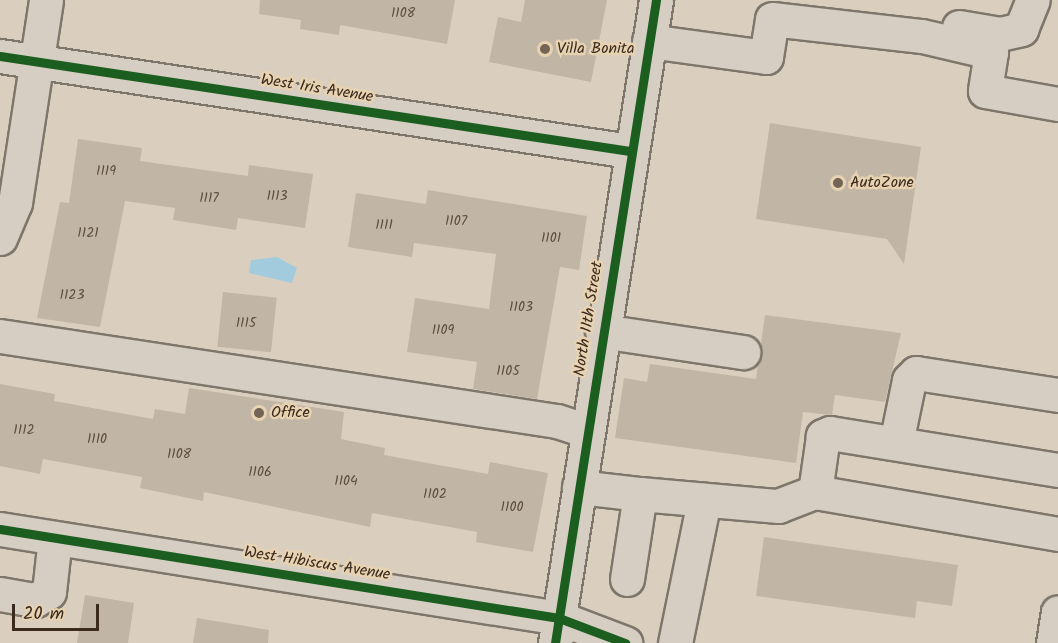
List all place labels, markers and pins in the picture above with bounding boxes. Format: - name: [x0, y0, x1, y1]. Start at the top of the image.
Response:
- place label: Villa Bonita: [557, 39, 635, 59]
- marker: Villa Bonita: [538, 42, 552, 56]
- place label: AutoZone: [850, 173, 914, 193]
- marker: AutoZone: [831, 176, 845, 190]
- place label: Office: [271, 403, 310, 423]
- marker: Office: [252, 406, 266, 420]

